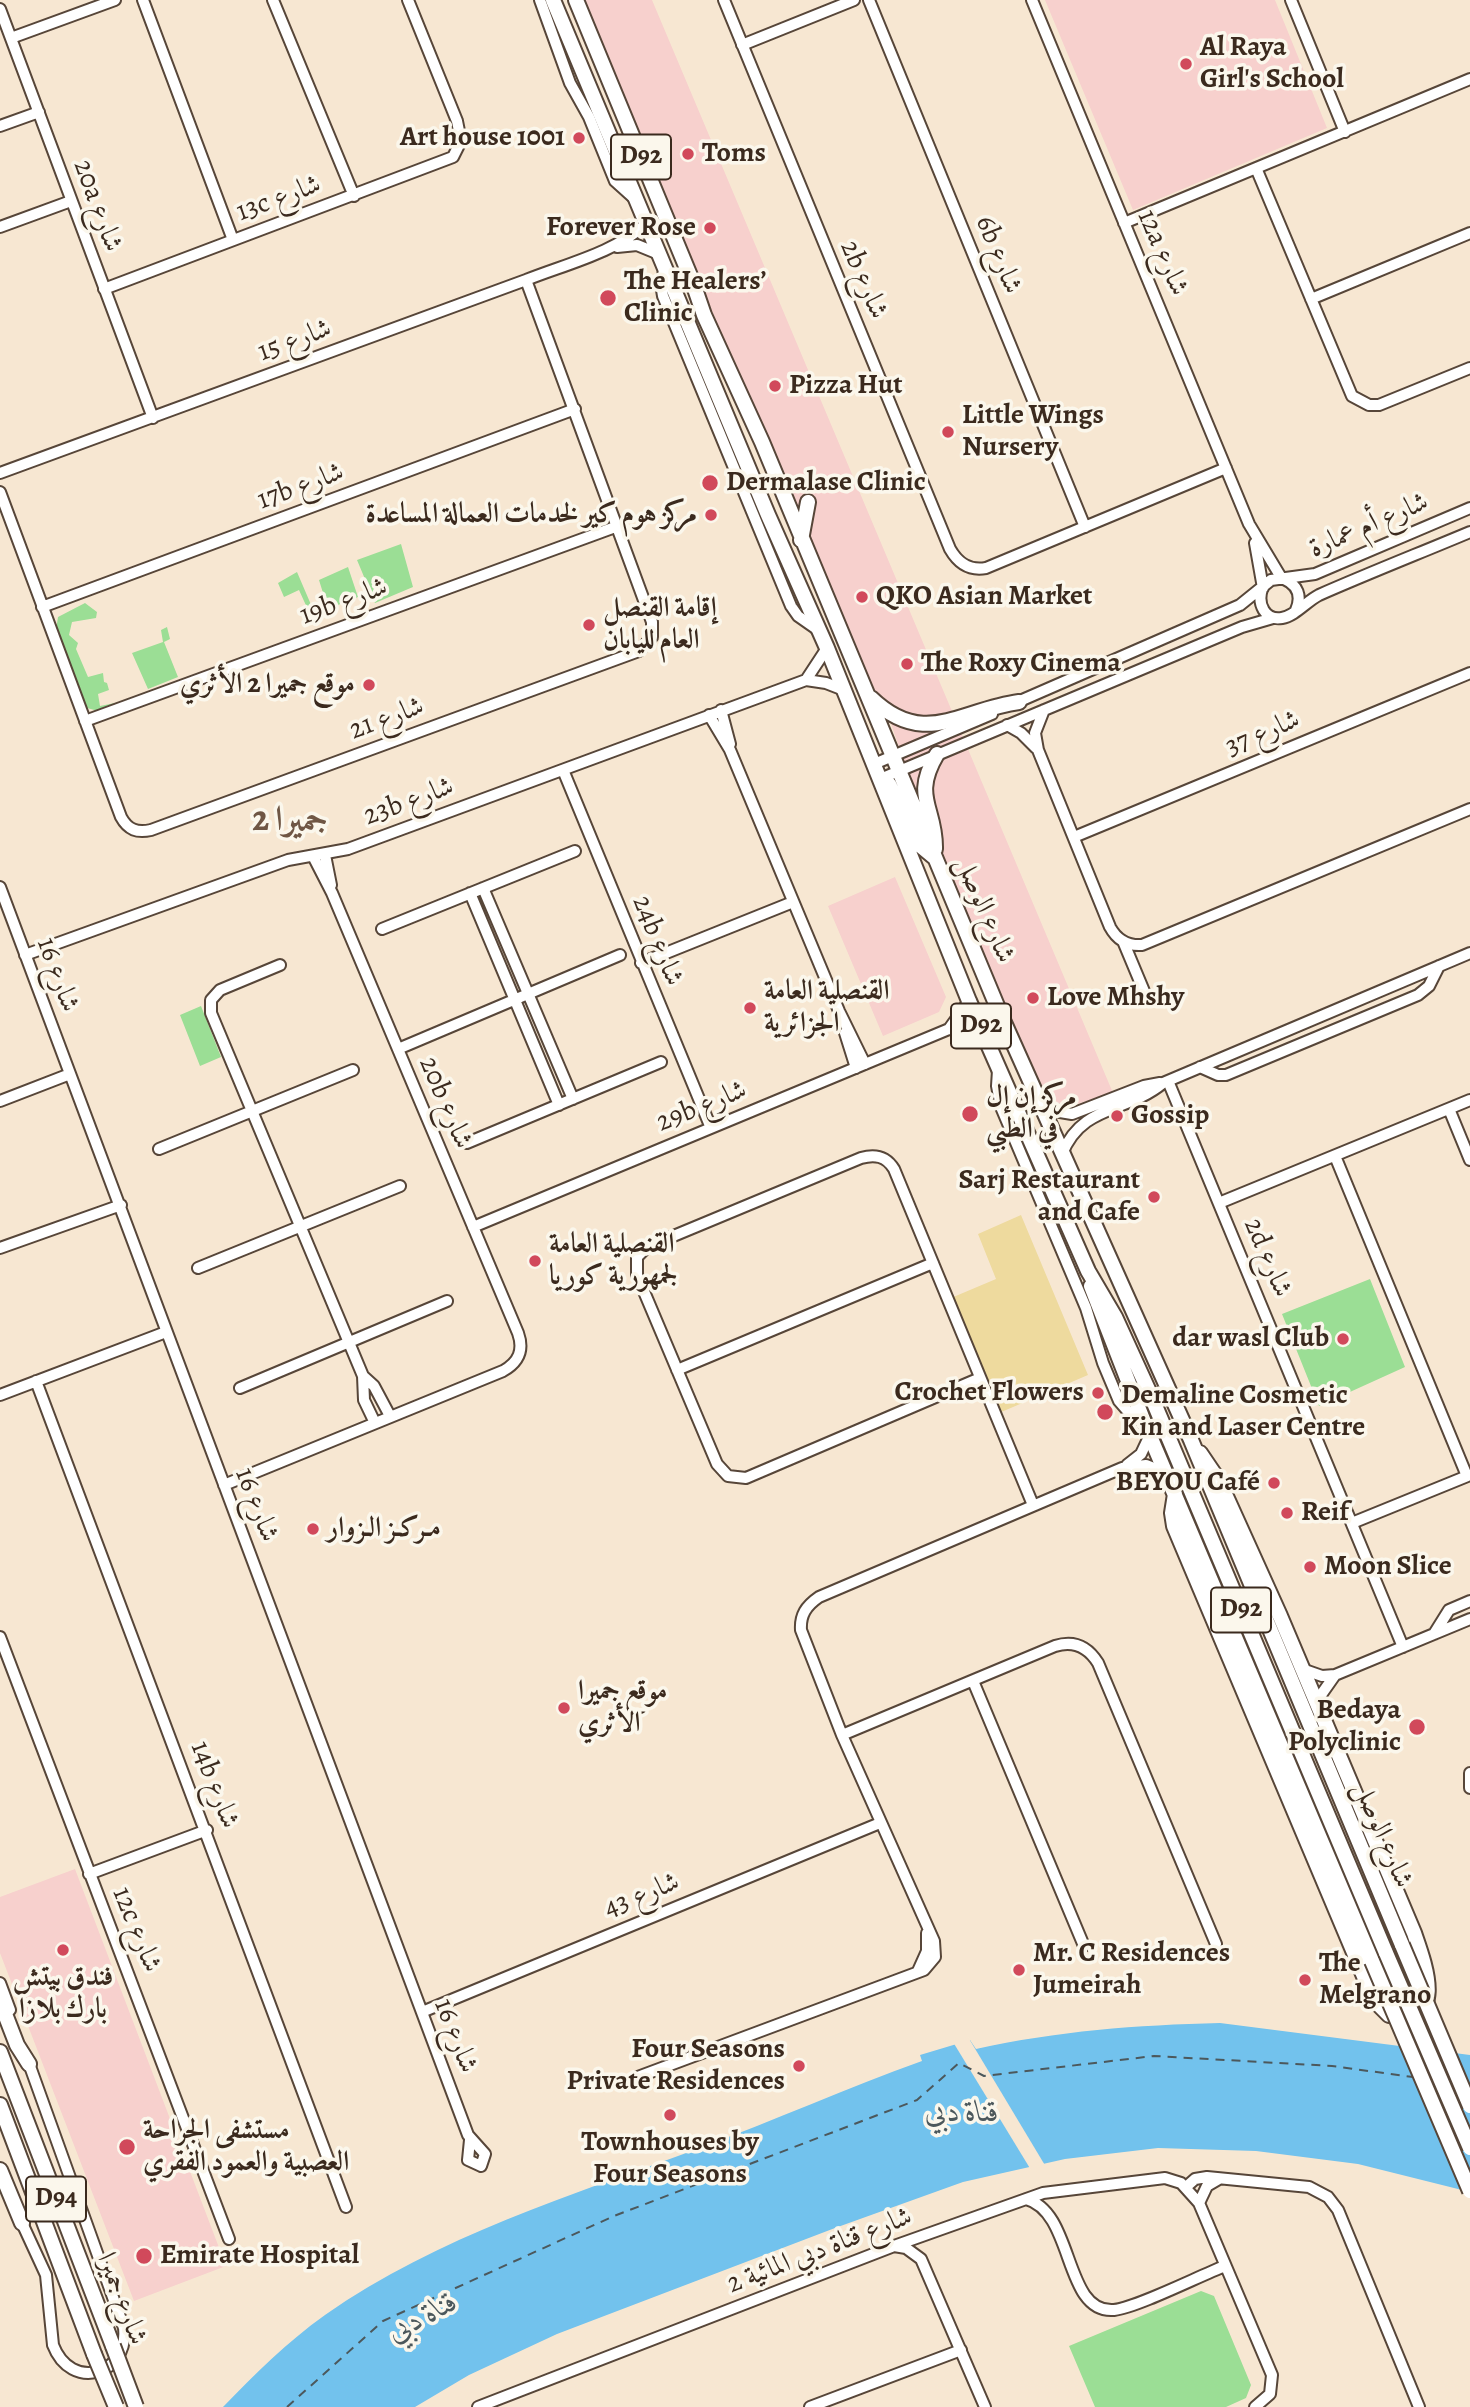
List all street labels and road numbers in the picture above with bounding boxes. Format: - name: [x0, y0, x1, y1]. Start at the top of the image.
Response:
- road number: D92: [611, 134, 671, 180]
- street label: 20a شارع: [65, 155, 129, 257]
- street label: 13c شارع: [232, 168, 326, 230]
- street label: 12a شارع: [1129, 205, 1195, 301]
- street label: 6b شارع: [967, 211, 1029, 299]
- street label: 2b شارع: [832, 236, 894, 324]
- street label: شارع 15: [254, 312, 336, 370]
- street label: 17b شارع: [253, 456, 349, 518]
- street label: شارع أم عمارة: [1304, 486, 1434, 566]
- street label: 19b شارع: [296, 571, 392, 633]
- street label: شارع 21: [345, 690, 429, 748]
- street label: شارع 37: [1221, 703, 1305, 765]
- street label: 23b شارع: [359, 770, 459, 834]
- street label: شارع الوصل: [947, 852, 1021, 968]
- street label: 24b شارع: [624, 891, 690, 991]
- street label: شارع 16: [28, 933, 86, 1017]
- road number: D92: [951, 1004, 1011, 1049]
- street label: 20b شارع: [411, 1052, 479, 1154]
- street label: 29b شارع: [652, 1074, 752, 1140]
- street label: 2d شارع: [1235, 1213, 1299, 1303]
- street label: شارع 16: [227, 1463, 285, 1547]
- road number: D92: [1211, 1588, 1271, 1632]
- street label: 14b شارع: [182, 1737, 246, 1833]
- street label: شارع الوصل: [1345, 1777, 1419, 1893]
- street label: شارع 43: [599, 1866, 685, 1926]
- street label: 12c شارع: [104, 1882, 168, 1978]
- street label: شارع 16: [426, 1994, 484, 2078]
- road number: D94: [26, 2176, 86, 2222]
- street label: شارع قناة دبي المائية 2: [723, 2200, 917, 2302]
- street label: شارع جميرا: [88, 2248, 154, 2350]

